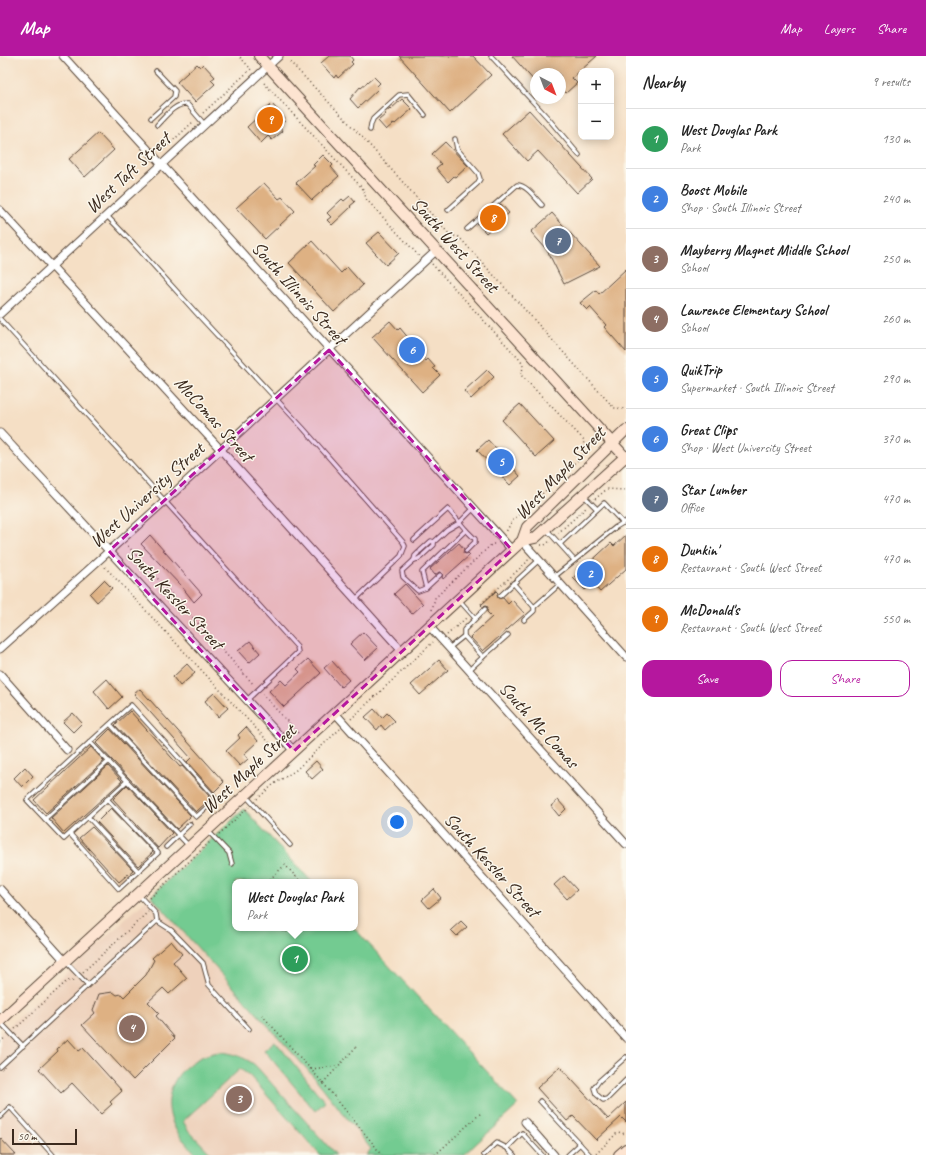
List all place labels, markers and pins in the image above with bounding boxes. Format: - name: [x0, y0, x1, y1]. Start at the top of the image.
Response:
- pin: 9: [257, 105, 283, 135]
- pin: 8: [480, 203, 506, 233]
- pin: 7: [545, 226, 571, 256]
- pin: 6: [399, 335, 425, 365]
- pin: 5: [488, 447, 514, 477]
- pin: 2: [577, 559, 603, 589]
- pin: 1: [282, 944, 308, 974]
- pin: 4: [119, 1013, 145, 1043]
- pin: 3: [226, 1084, 252, 1114]

